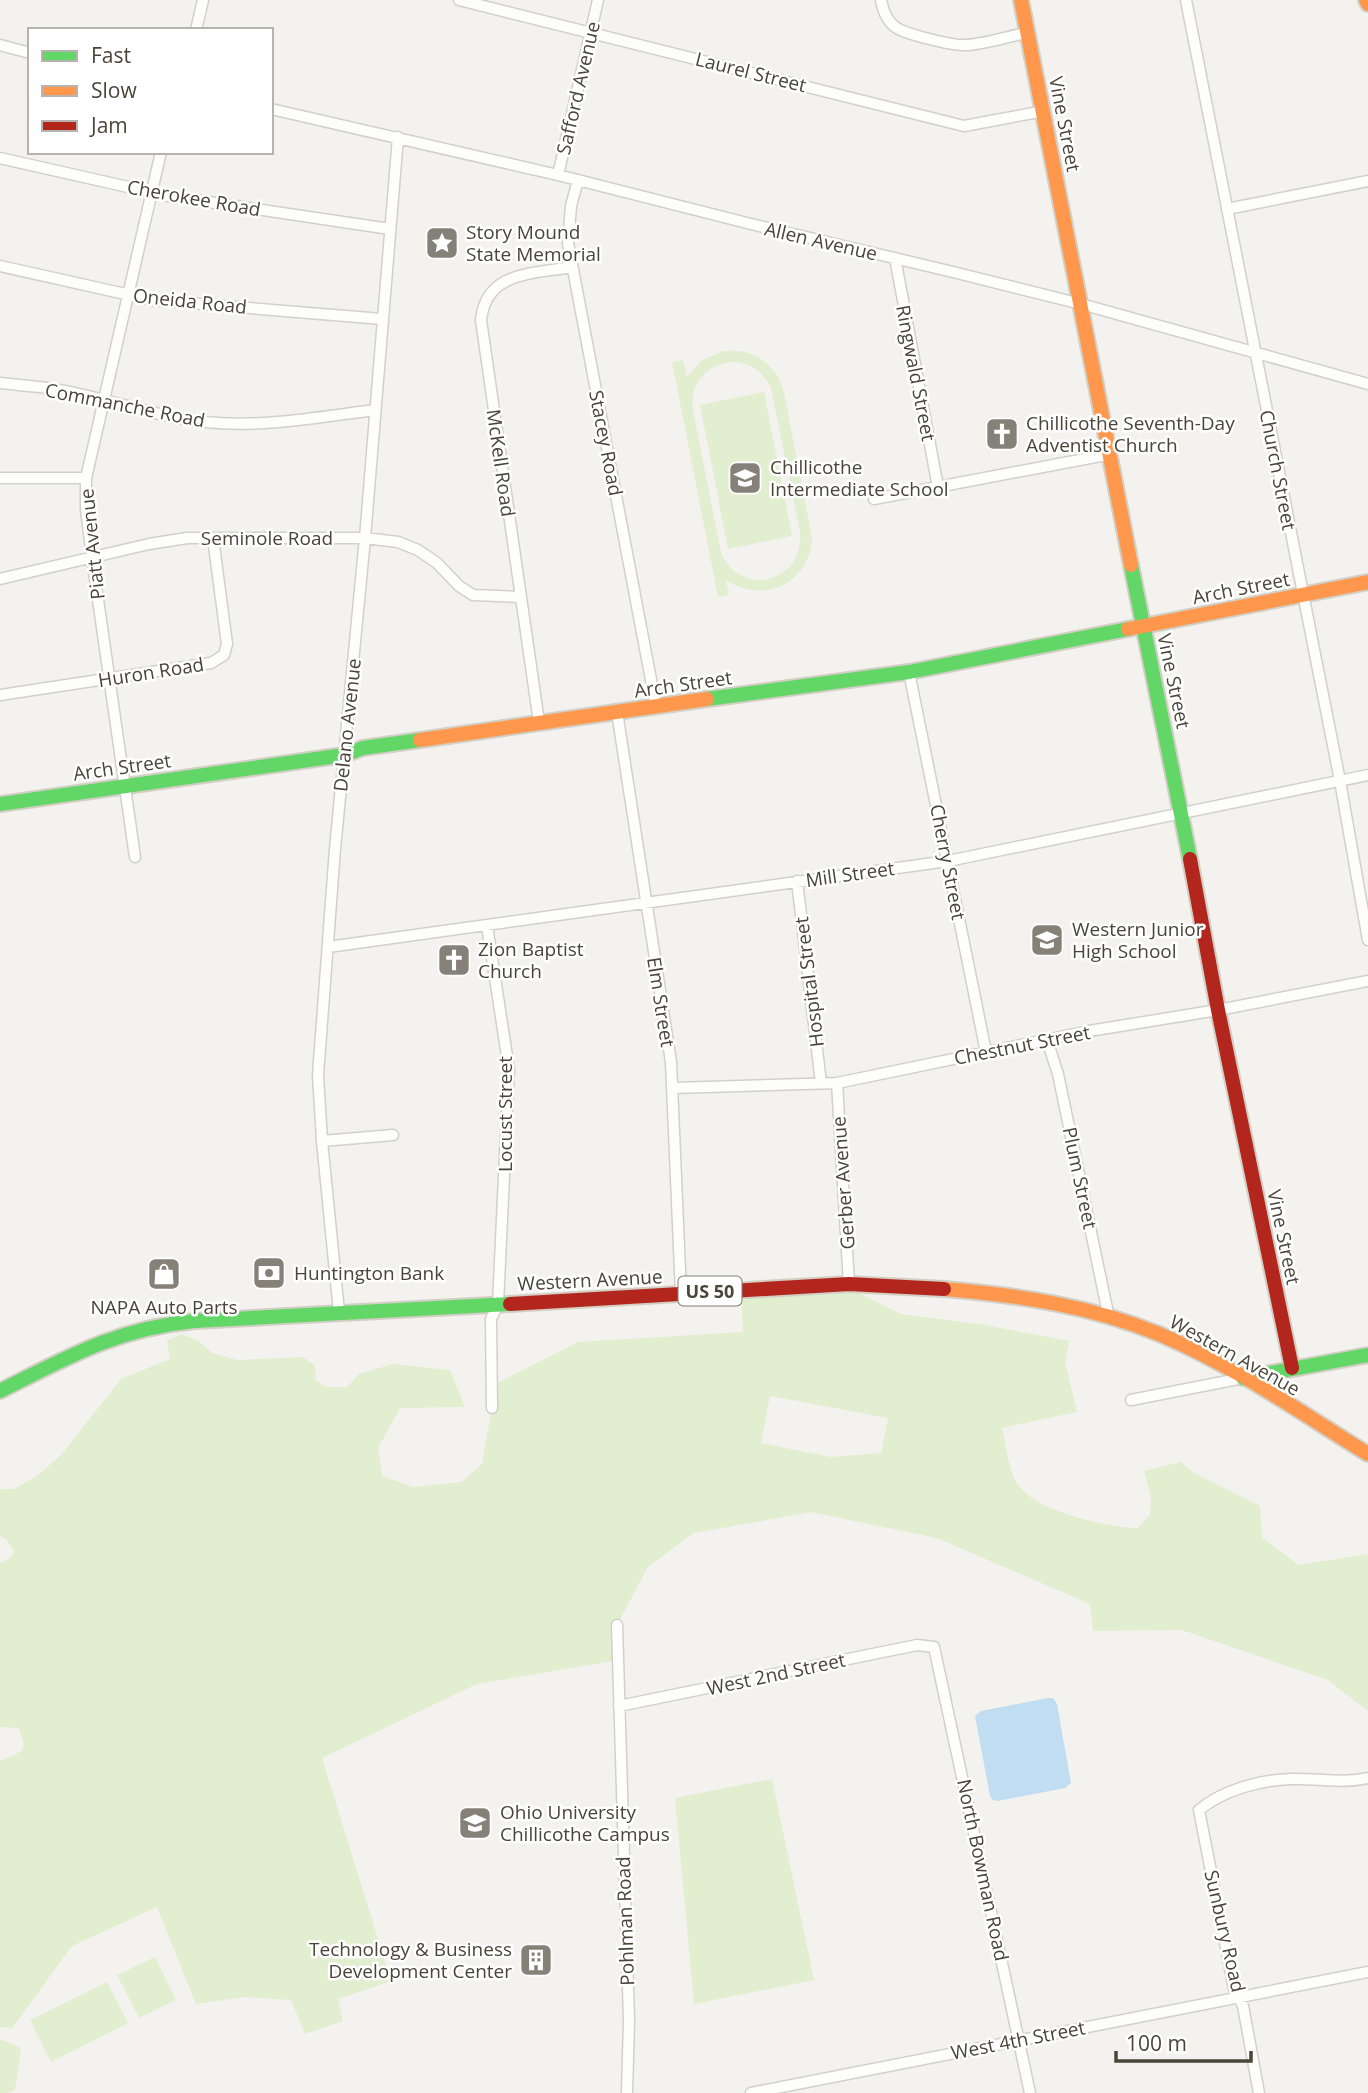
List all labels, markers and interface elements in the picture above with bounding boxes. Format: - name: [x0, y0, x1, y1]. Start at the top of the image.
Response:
- street label: Safford Avenue: [550, 19, 606, 157]
- legend: [28, 28, 273, 154]
- text: Fast: [91, 41, 131, 69]
- street label: Laurel Street: [693, 46, 809, 98]
- street label: Vine Street: [1043, 74, 1087, 174]
- text: Slow: [91, 76, 137, 104]
- text: Jam: [89, 111, 128, 139]
- street label: Cherokee Road: [125, 173, 263, 223]
- street label: Allen Avenue: [762, 215, 880, 267]
- place label: Story Mound State Memorial: [466, 219, 601, 267]
- place icon: Story Mound State Memorial: [423, 224, 461, 262]
- street label: Oneida Road: [132, 282, 248, 320]
- street label: Ringwald Street: [890, 303, 942, 444]
- street label: Commanche Road: [43, 377, 207, 433]
- street label: Stacey Road: [583, 388, 629, 498]
- street label: McKell Road: [481, 408, 521, 518]
- street label: Church Street: [1254, 408, 1302, 532]
- place label: Chillicothe Seventh-Day Adventist Church: [1026, 410, 1235, 458]
- church icon: Chillicothe Seventh-Day Adventist Church: [983, 415, 1021, 453]
- place label: Chillicothe Intermediate School: [770, 454, 949, 502]
- school or university icon: Chillicothe Intermediate School: [726, 459, 764, 497]
- street label: Piatt Avenue: [73, 487, 111, 601]
- street label: Seminole Road: [201, 525, 333, 551]
- street label: Arch Street: [1190, 566, 1292, 610]
- street label: Vine Street: [1151, 631, 1197, 731]
- street label: Huron Road: [96, 651, 206, 693]
- street label: Delano Avenue: [327, 657, 367, 793]
- street label: Arch Street: [632, 664, 734, 704]
- street label: Arch Street: [71, 747, 173, 787]
- street label: Cherry Street: [924, 802, 972, 922]
- street label: Mill Street: [804, 855, 896, 893]
- street label: Hospital Street: [788, 915, 830, 1049]
- place label: Western Junior High School: [1072, 916, 1204, 964]
- school or university icon: Western Junior High School: [1028, 921, 1066, 959]
- place label: Zion Baptist Church: [478, 936, 584, 984]
- church icon: Zion Baptist Church: [435, 941, 473, 979]
- street label: Elm Street: [641, 955, 681, 1049]
- street label: Chestnut Street: [952, 1019, 1093, 1071]
- street label: Locust Street: [492, 1056, 518, 1172]
- street label: Gerber Avenue: [825, 1116, 861, 1250]
- street label: Plum Street: [1057, 1125, 1104, 1232]
- street label: Vine Street: [1261, 1187, 1307, 1287]
- bank icon: Huntington Bank: [250, 1254, 288, 1292]
- shop icon: NAPA Auto Parts: [145, 1255, 183, 1293]
- place label: Huntington Bank: [294, 1260, 444, 1286]
- street label: Western Avenue: [517, 1263, 663, 1297]
- road number: US 50: [678, 1276, 742, 1306]
- place label: NAPA Auto Parts: [90, 1294, 238, 1320]
- street label: Western Avenue: [1165, 1308, 1305, 1402]
- street label: West 2nd Street: [704, 1647, 848, 1701]
- street label: North Bowman Road: [951, 1777, 1015, 1963]
- place label: Ohio University Chillicothe Campus: [500, 1799, 670, 1847]
- school or university icon: Ohio University Chillicothe Campus: [456, 1804, 494, 1842]
- street label: Pohlman Road: [610, 1856, 640, 1986]
- street label: Sunbury Road: [1198, 1867, 1252, 1995]
- place label: Technology & Business Development Center: [309, 1936, 512, 1984]
- building icon: Technology & Business Development Center: [517, 1941, 555, 1979]
- street label: West 4th Street: [949, 2014, 1088, 2066]
- scale bar: [1116, 2020, 1251, 2064]
- text: 100 m: [1126, 2029, 1187, 2057]

